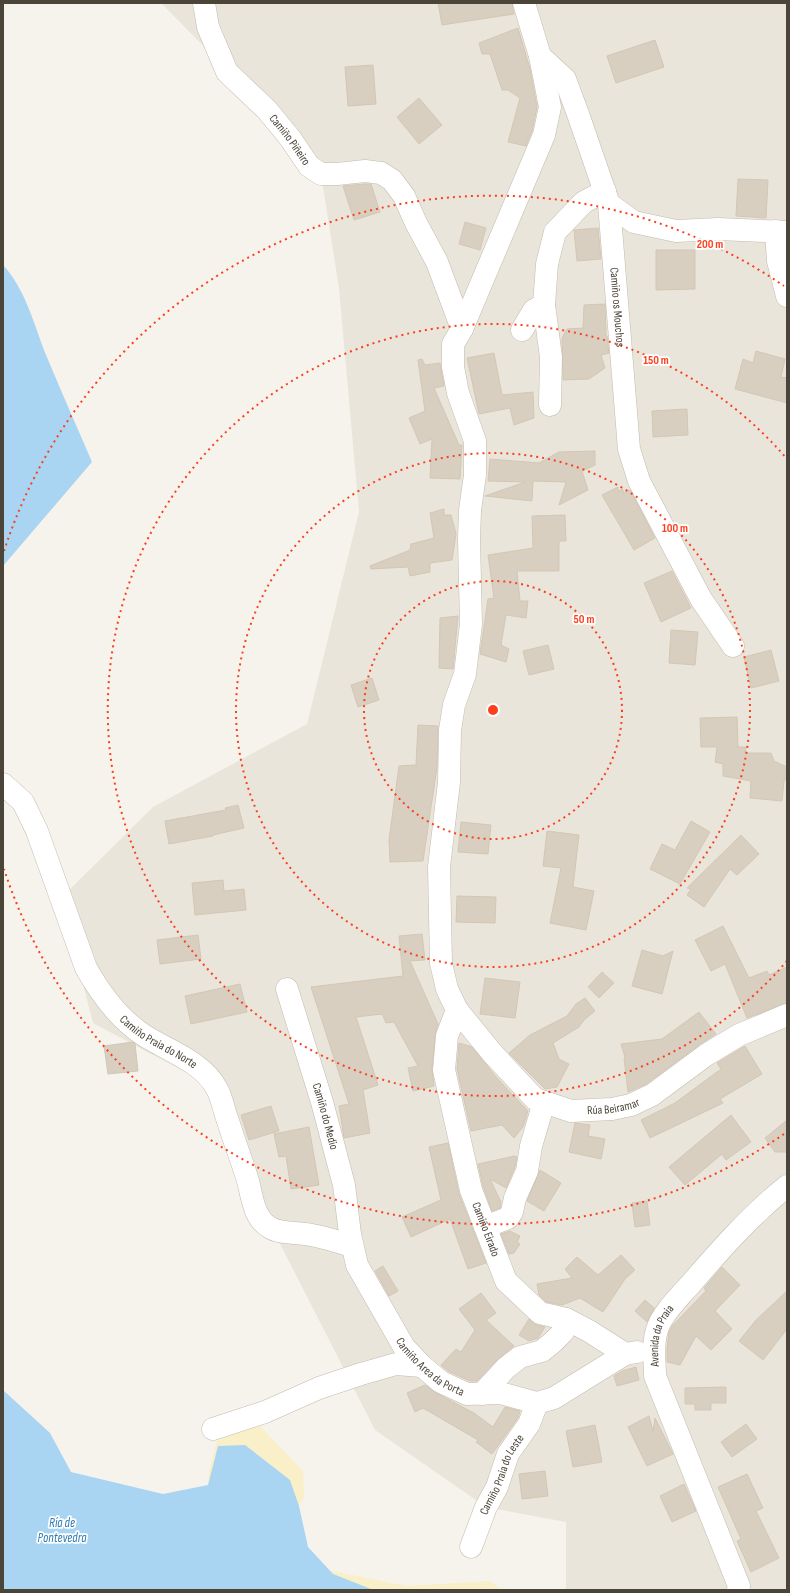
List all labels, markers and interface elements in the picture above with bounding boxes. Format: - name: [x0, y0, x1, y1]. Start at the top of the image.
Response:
- street label: Camiño Piñeiro: [266, 111, 314, 168]
- text: 200 m: [697, 237, 723, 252]
- street label: Camiño os Mouchos: [607, 267, 628, 348]
- text: 150 m: [643, 353, 669, 368]
- text: 100 m: [662, 521, 688, 536]
- text: 50 m: [574, 612, 594, 627]
- centre of rings: [486, 703, 500, 717]
- street label: Camiño Praia do Norte: [117, 1012, 201, 1072]
- street label: Camiño do Medio: [309, 1081, 342, 1151]
- street label: Rúa Beiramar: [587, 1094, 643, 1118]
- street label: Camiño Eirado: [469, 1200, 503, 1259]
- street label: Avenida da Praia: [647, 1301, 677, 1368]
- street label: Camiño Area da Porta: [393, 1335, 467, 1399]
- street label: Camiño Praia do Leste: [476, 1431, 527, 1517]
- water label: Ría de Pontevedra: [38, 1515, 87, 1546]

